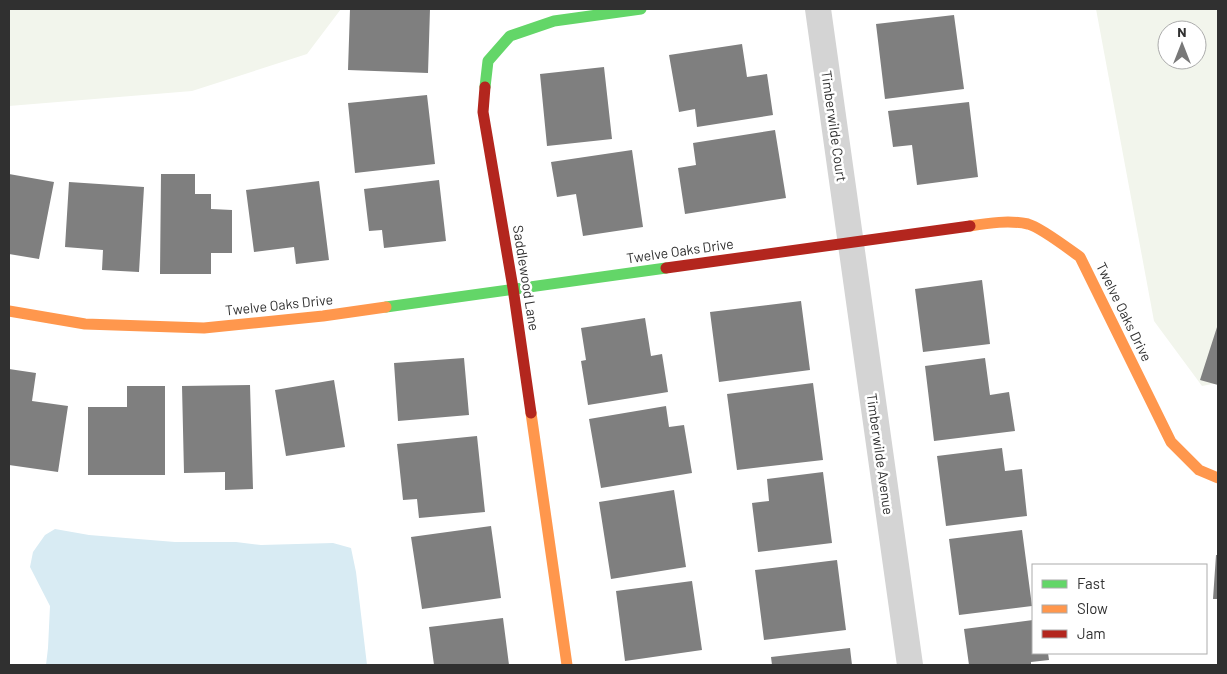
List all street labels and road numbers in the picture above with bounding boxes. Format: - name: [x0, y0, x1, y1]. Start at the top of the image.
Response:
- street label: Timberwilde Court: [818, 69, 851, 183]
- street label: Saddlewood Lane: [510, 224, 543, 332]
- street label: Twelve Oaks Drive: [625, 235, 735, 266]
- street label: Twelve Oaks Drive: [1093, 259, 1156, 364]
- street label: Twelve Oaks Drive: [224, 290, 334, 319]
- street label: Timberwilde Avenue: [864, 392, 897, 516]

